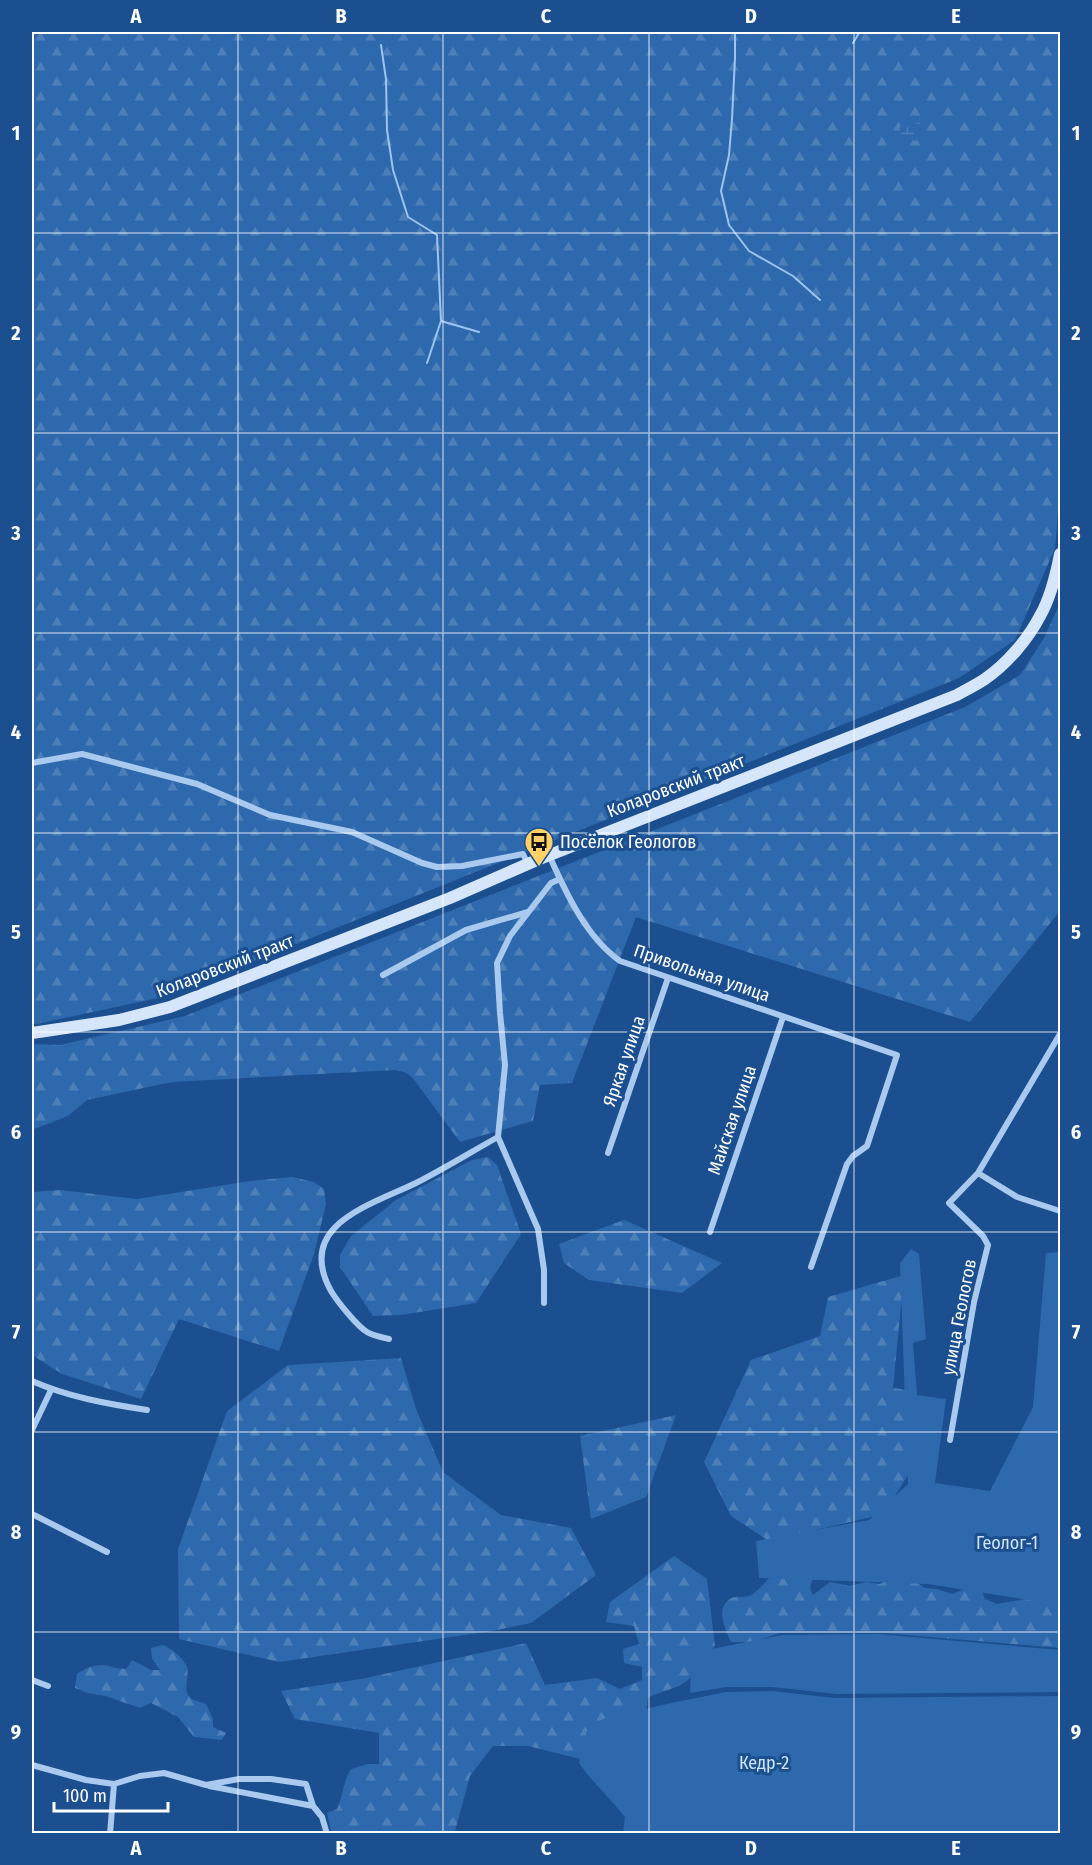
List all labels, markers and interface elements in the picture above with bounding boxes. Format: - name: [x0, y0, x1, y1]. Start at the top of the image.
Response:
- text: A: [130, 4, 143, 28]
- text: B: [335, 4, 347, 28]
- text: C: [541, 4, 552, 28]
- text: D: [745, 4, 757, 28]
- text: E: [951, 4, 961, 28]
- text: 1: [12, 121, 20, 145]
- text: 1: [1072, 121, 1080, 145]
- text: 2: [10, 321, 21, 345]
- text: 2: [1070, 321, 1081, 345]
- text: 3: [10, 521, 21, 545]
- text: 3: [1070, 521, 1081, 545]
- text: 4: [11, 720, 21, 744]
- text: 4: [1071, 720, 1081, 744]
- street label: Коларовский тракт: [604, 749, 749, 822]
- bus stop icon: Посёлок Геологов: [523, 826, 555, 868]
- place label: Посёлок Геологов: [560, 831, 696, 853]
- text: 5: [11, 920, 21, 944]
- text: 5: [1071, 920, 1081, 944]
- street label: Коларовский тракт: [153, 929, 298, 1002]
- street label: Привольная улица: [631, 939, 773, 1007]
- street label: Яркая улица: [598, 1012, 650, 1109]
- street label: Майская улица: [703, 1062, 761, 1178]
- text: 6: [11, 1120, 21, 1144]
- text: 6: [1071, 1120, 1081, 1144]
- street label: улица Геологов: [937, 1257, 981, 1377]
- text: 7: [12, 1320, 21, 1344]
- text: 7: [1072, 1320, 1081, 1344]
- text: 8: [11, 1520, 22, 1544]
- text: 8: [1071, 1520, 1082, 1544]
- park label: Геолог-1: [976, 1532, 1038, 1554]
- text: 9: [11, 1720, 21, 1744]
- text: 9: [1071, 1720, 1081, 1744]
- park label: Кедр-2: [739, 1752, 789, 1774]
- scale bar: [54, 1775, 168, 1813]
- text: 100 m: [63, 1785, 107, 1807]
- text: A: [130, 1836, 143, 1860]
- text: B: [335, 1836, 347, 1860]
- text: C: [541, 1836, 552, 1860]
- text: D: [745, 1836, 757, 1860]
- text: E: [951, 1836, 961, 1860]

